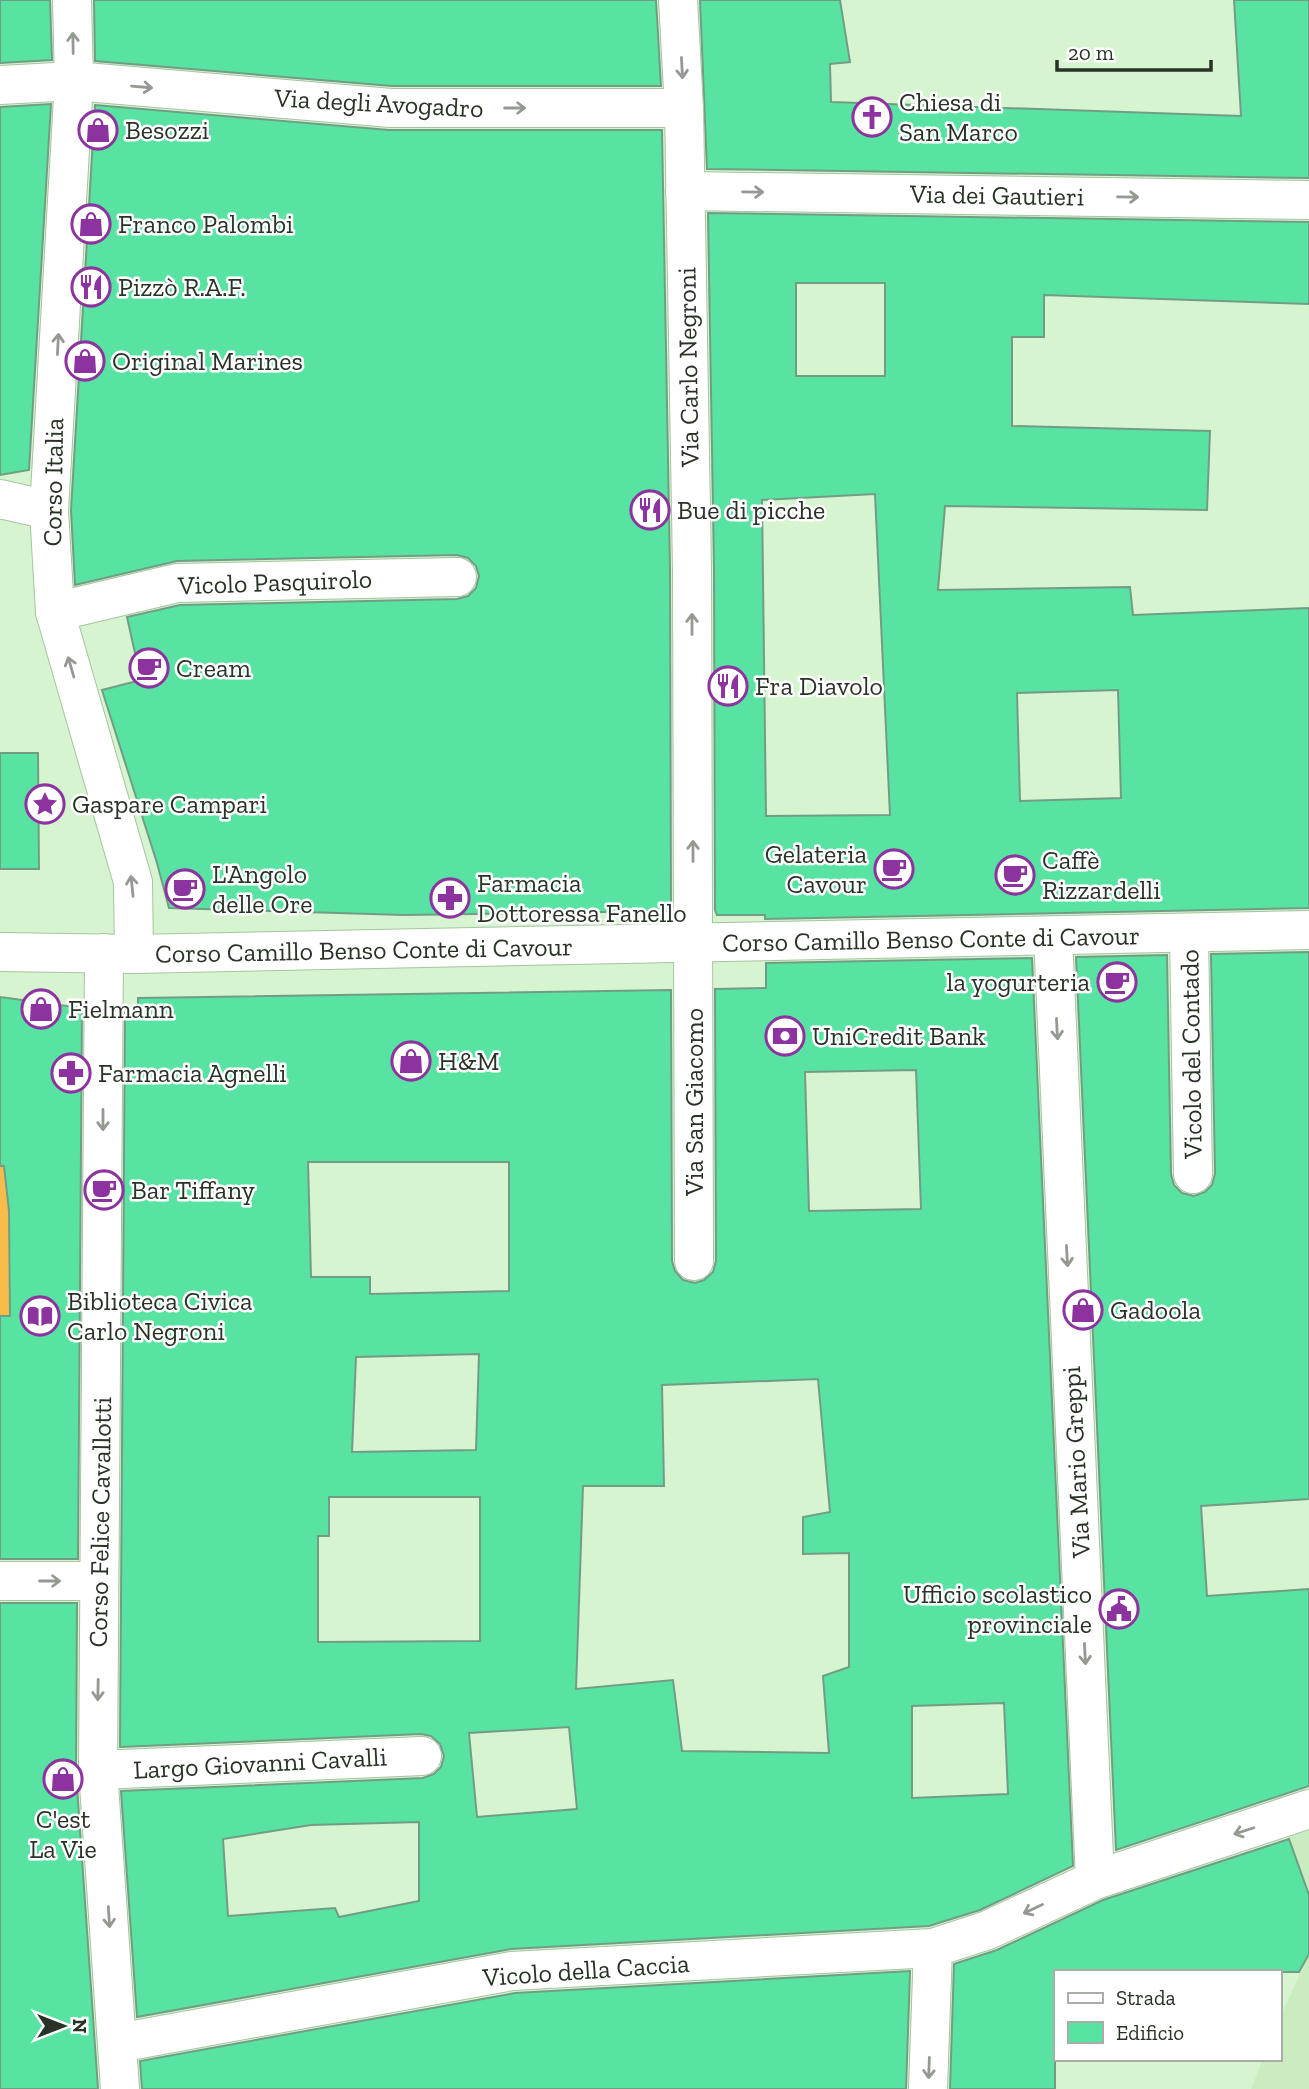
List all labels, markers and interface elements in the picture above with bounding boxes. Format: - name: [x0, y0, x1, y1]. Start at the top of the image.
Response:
- scale bar: [1057, 28, 1211, 72]
- one-way arrow: [66, 32, 80, 55]
- text: 20 m: [1068, 40, 1114, 65]
- one-way arrow: [676, 56, 689, 79]
- one-way arrow: [130, 81, 152, 94]
- street label: Via degli Avogadro: [273, 81, 484, 124]
- place label: Chiesa di San Marco: [899, 86, 1018, 148]
- church icon: Chiesa di San Marco: [851, 96, 893, 138]
- one-way arrow: [503, 101, 526, 115]
- shop icon: Besozzi: [77, 109, 119, 151]
- place label: Besozzi: [125, 114, 209, 146]
- street label: Via dei Gautieri: [909, 177, 1084, 213]
- one-way arrow: [742, 185, 765, 199]
- one-way arrow: [1116, 191, 1139, 204]
- shop icon: Franco Palombi: [70, 203, 112, 245]
- place label: Franco Palombi: [118, 208, 293, 240]
- restaurant icon: Pizzò R.A.F.: [70, 266, 112, 308]
- street label: Via Carlo Negroni: [670, 267, 706, 468]
- place label: Pizzò R.A.F.: [118, 271, 246, 303]
- one-way arrow: [52, 333, 65, 356]
- shop icon: Original Marines: [64, 340, 106, 382]
- place label: Original Marines: [112, 345, 303, 377]
- street label: Corso Italia: [36, 417, 70, 547]
- restaurant icon: Bue di picche: [629, 489, 671, 531]
- place label: Bue di picche: [677, 494, 825, 526]
- street label: Vicolo Pasquirolo: [176, 563, 373, 601]
- one-way arrow: [685, 612, 699, 635]
- cafe icon: Cream: [128, 647, 170, 689]
- place label: Cream: [176, 652, 251, 684]
- one-way arrow: [63, 656, 76, 678]
- restaurant icon: Fra Diavolo: [707, 665, 749, 707]
- place label: Fra Diavolo: [755, 670, 883, 702]
- place icon: Gaspare Campari: [24, 783, 66, 825]
- place label: Gaspare Campari: [72, 788, 267, 820]
- place label: Gelateria Cavour: [765, 838, 867, 900]
- one-way arrow: [686, 840, 700, 863]
- place label: Caffè Rizzardelli: [1042, 844, 1161, 906]
- cafe icon: Gelateria Cavour: [873, 848, 915, 890]
- cafe icon: Caffè Rizzardelli: [994, 854, 1036, 896]
- place label: L'Angolo delle Ore: [212, 858, 313, 920]
- place label: Farmacia Dottoressa Fanello: [477, 867, 687, 929]
- cafe icon: L'Angolo delle Ore: [164, 868, 206, 910]
- one-way arrow: [125, 875, 138, 898]
- pharmacy icon: Farmacia Dottoressa Fanello: [429, 877, 471, 919]
- street label: Corso Camillo Benso Conte di Cavour: [722, 919, 1140, 959]
- street label: Corso Camillo Benso Conte di Cavour: [155, 930, 573, 970]
- street label: Vicolo del Contado: [1173, 949, 1209, 1160]
- cafe icon: la yogurteria: [1096, 961, 1138, 1003]
- place label: la yogurteria: [947, 966, 1090, 998]
- shop icon: Fielmann: [20, 988, 62, 1030]
- place label: Fielmann: [68, 993, 174, 1025]
- street label: Via San Giacomo: [678, 1008, 710, 1197]
- bank icon: UniCredit Bank: [764, 1015, 806, 1057]
- one-way arrow: [1050, 1017, 1063, 1040]
- place label: UniCredit Bank: [812, 1020, 986, 1052]
- shop icon: H&M: [390, 1040, 432, 1082]
- place label: H&M: [438, 1045, 500, 1077]
- pharmacy icon: Farmacia Agnelli: [50, 1052, 92, 1094]
- place label: Farmacia Agnelli: [98, 1057, 287, 1089]
- one-way arrow: [96, 1108, 110, 1131]
- cafe icon: Bar Tiffany: [83, 1169, 125, 1211]
- place label: Bar Tiffany: [131, 1174, 255, 1206]
- one-way arrow: [1061, 1244, 1074, 1267]
- place label: Biblioteca Civica Carlo Negroni: [67, 1285, 253, 1347]
- shop icon: Gadoola: [1062, 1289, 1104, 1331]
- place label: Gadoola: [1110, 1294, 1201, 1326]
- library icon: Biblioteca Civica Carlo Negroni: [19, 1295, 61, 1337]
- street label: Via Mario Greppi: [1055, 1365, 1097, 1560]
- street label: Corso Felice Cavallotti: [82, 1396, 118, 1648]
- one-way arrow: [38, 1574, 61, 1588]
- place label: Ufficio scolastico provinciale: [903, 1578, 1092, 1640]
- public building icon: Ufficio scolastico provinciale: [1098, 1588, 1140, 1630]
- one-way arrow: [1079, 1643, 1092, 1666]
- one-way arrow: [91, 1678, 105, 1701]
- street label: Largo Giovanni Cavalli: [132, 1740, 388, 1786]
- shop icon: C'est La Vie: [42, 1758, 84, 1800]
- place label: C'est La Vie: [29, 1803, 97, 1865]
- one-way arrow: [1234, 1825, 1256, 1838]
- one-way arrow: [1023, 1903, 1045, 1916]
- one-way arrow: [103, 1905, 116, 1928]
- street label: Vicolo della Caccia: [481, 1947, 691, 1993]
- legend: [1054, 1970, 1281, 2061]
- text: Strada: [1116, 1985, 1176, 2010]
- north arrow: [28, 1991, 98, 2061]
- text: N: [68, 2019, 91, 2033]
- text: Edificio: [1116, 2020, 1184, 2045]
- one-way arrow: [922, 2056, 935, 2079]

